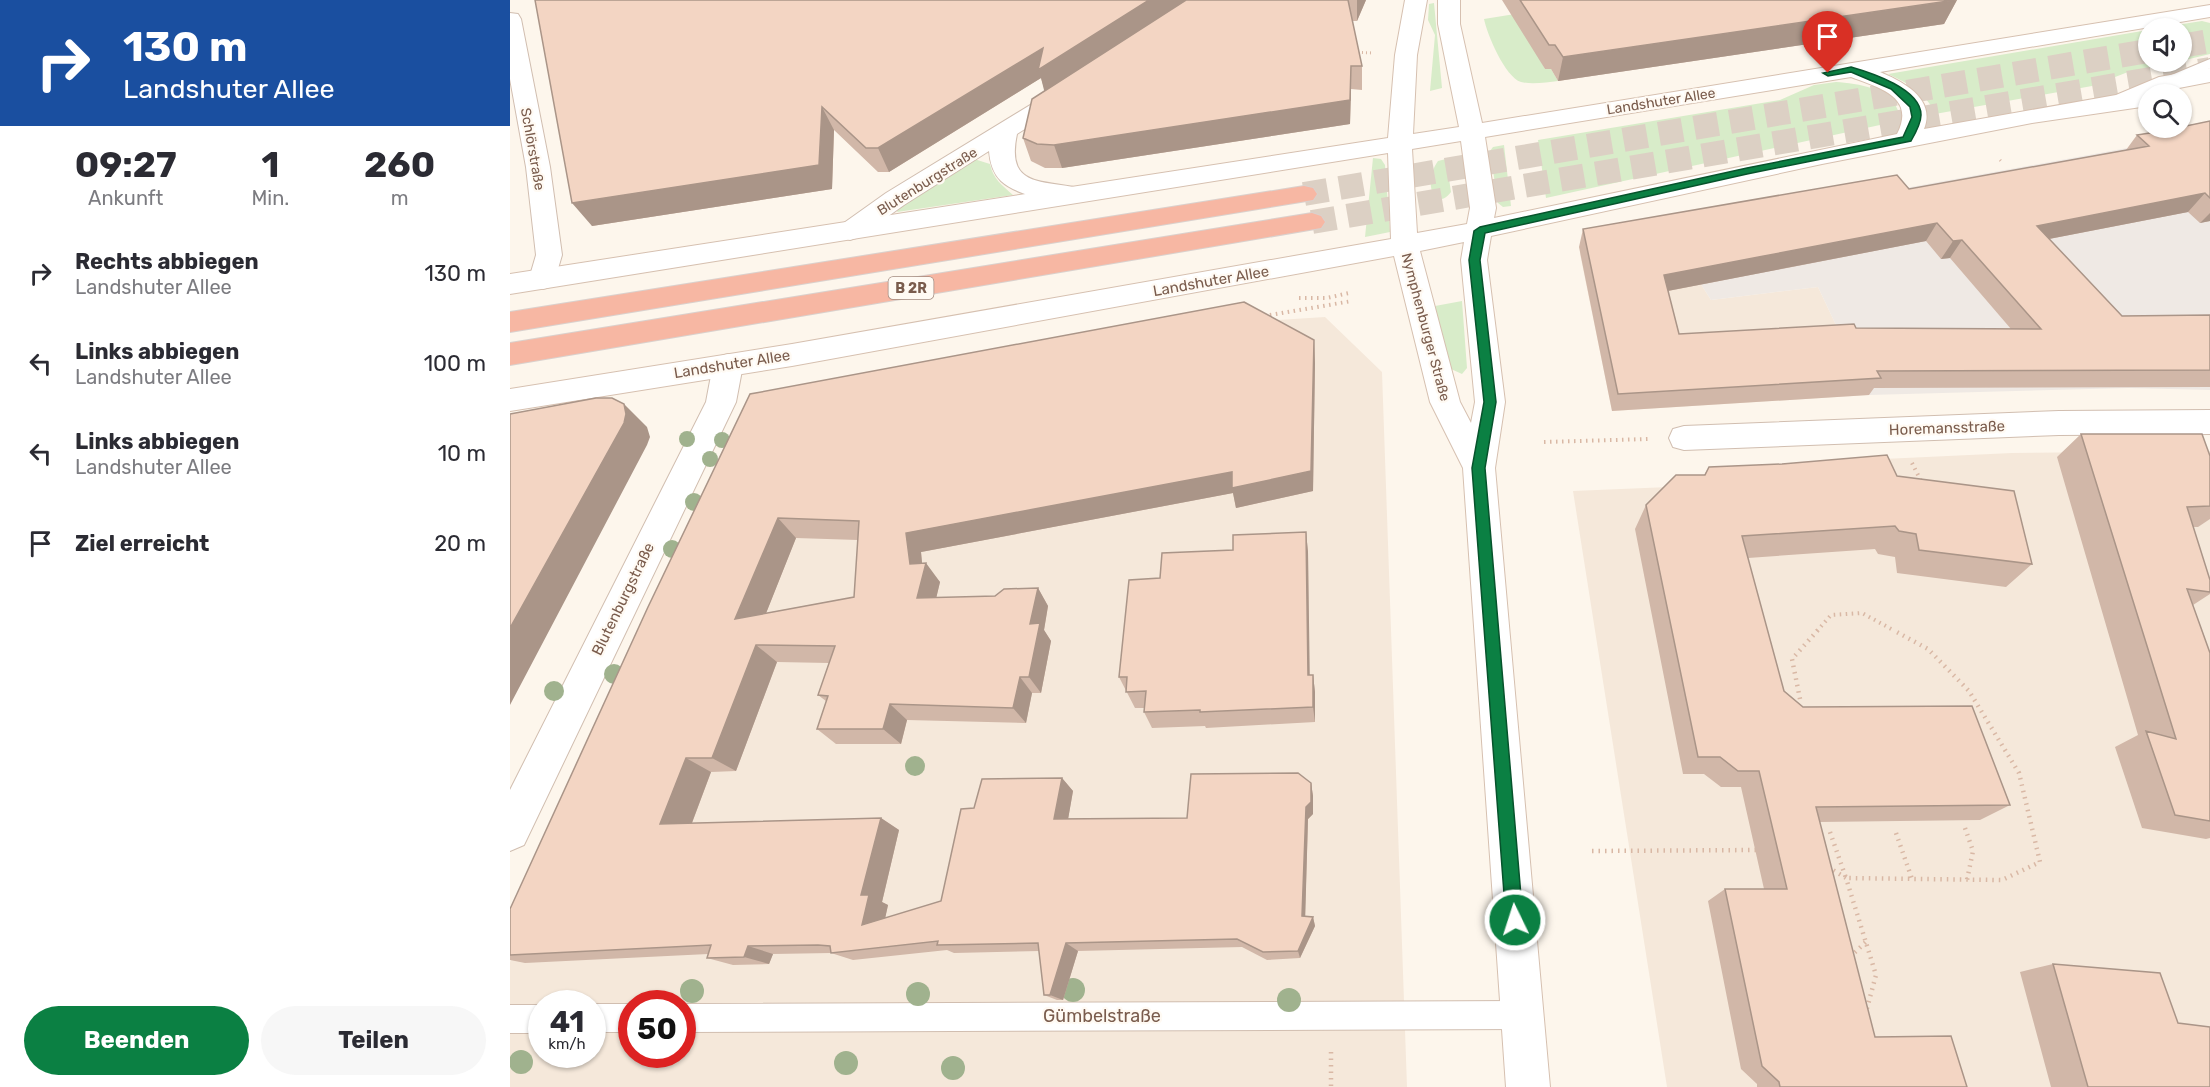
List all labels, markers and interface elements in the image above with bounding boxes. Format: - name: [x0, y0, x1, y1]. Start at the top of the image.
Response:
- pin: [1802, 11, 1853, 73]
- map controls: [2138, 18, 2192, 138]
- button: sound: [2138, 18, 2192, 72]
- icon: arrive: [1811, 20, 1844, 53]
- text: 130 m: [123, 22, 248, 72]
- icon: right: [24, 24, 102, 102]
- text: Landshuter Allee: [123, 73, 335, 105]
- street label: Landshuter Allee: [1606, 84, 1717, 118]
- button: search: [2138, 84, 2192, 138]
- street label: Schlörstraße: [517, 107, 548, 192]
- text: 09:27: [75, 143, 177, 186]
- text: 1: [261, 143, 279, 186]
- text: 260: [364, 143, 435, 186]
- street label: Blutenburgstraße: [874, 144, 981, 219]
- text: Ankunft: [88, 186, 163, 210]
- text: Min.: [251, 186, 289, 210]
- text: m: [391, 186, 409, 210]
- text: Rechts abbiegen: [75, 248, 259, 275]
- street label: Nymphenburger Straße: [1398, 251, 1454, 403]
- icon: right: [24, 257, 57, 290]
- text: 130 m: [424, 260, 486, 287]
- street label: Landshuter Allee: [1152, 262, 1270, 300]
- text: Landshuter Allee: [75, 275, 232, 299]
- road number: B 2R: [888, 277, 934, 299]
- text: Links abbiegen: [75, 338, 239, 365]
- street label: Landshuter Allee: [673, 346, 791, 382]
- icon: left: [24, 347, 57, 380]
- text: 100 m: [424, 350, 486, 377]
- text: Landshuter Allee: [75, 365, 232, 389]
- street label: Horemansstraße: [1889, 417, 2005, 439]
- text: Links abbiegen: [75, 428, 239, 455]
- icon: left: [24, 437, 57, 470]
- text: 10 m: [438, 440, 486, 467]
- text: Landshuter Allee: [75, 455, 232, 479]
- icon: arrive: [24, 527, 57, 560]
- text: Ziel erreicht: [75, 530, 209, 557]
- text: 20 m: [434, 530, 486, 557]
- street label: Blutenburgstraße: [588, 540, 658, 658]
- position arrow: [1483, 888, 1547, 952]
- speed limit sign: 50: [618, 990, 696, 1068]
- text: 41: [550, 1004, 584, 1040]
- street label: Gümbelstraße: [1043, 1005, 1161, 1027]
- button: Beenden: [24, 1006, 249, 1075]
- button: Teilen: [261, 1006, 486, 1075]
- text: km/h: [548, 1035, 586, 1053]

